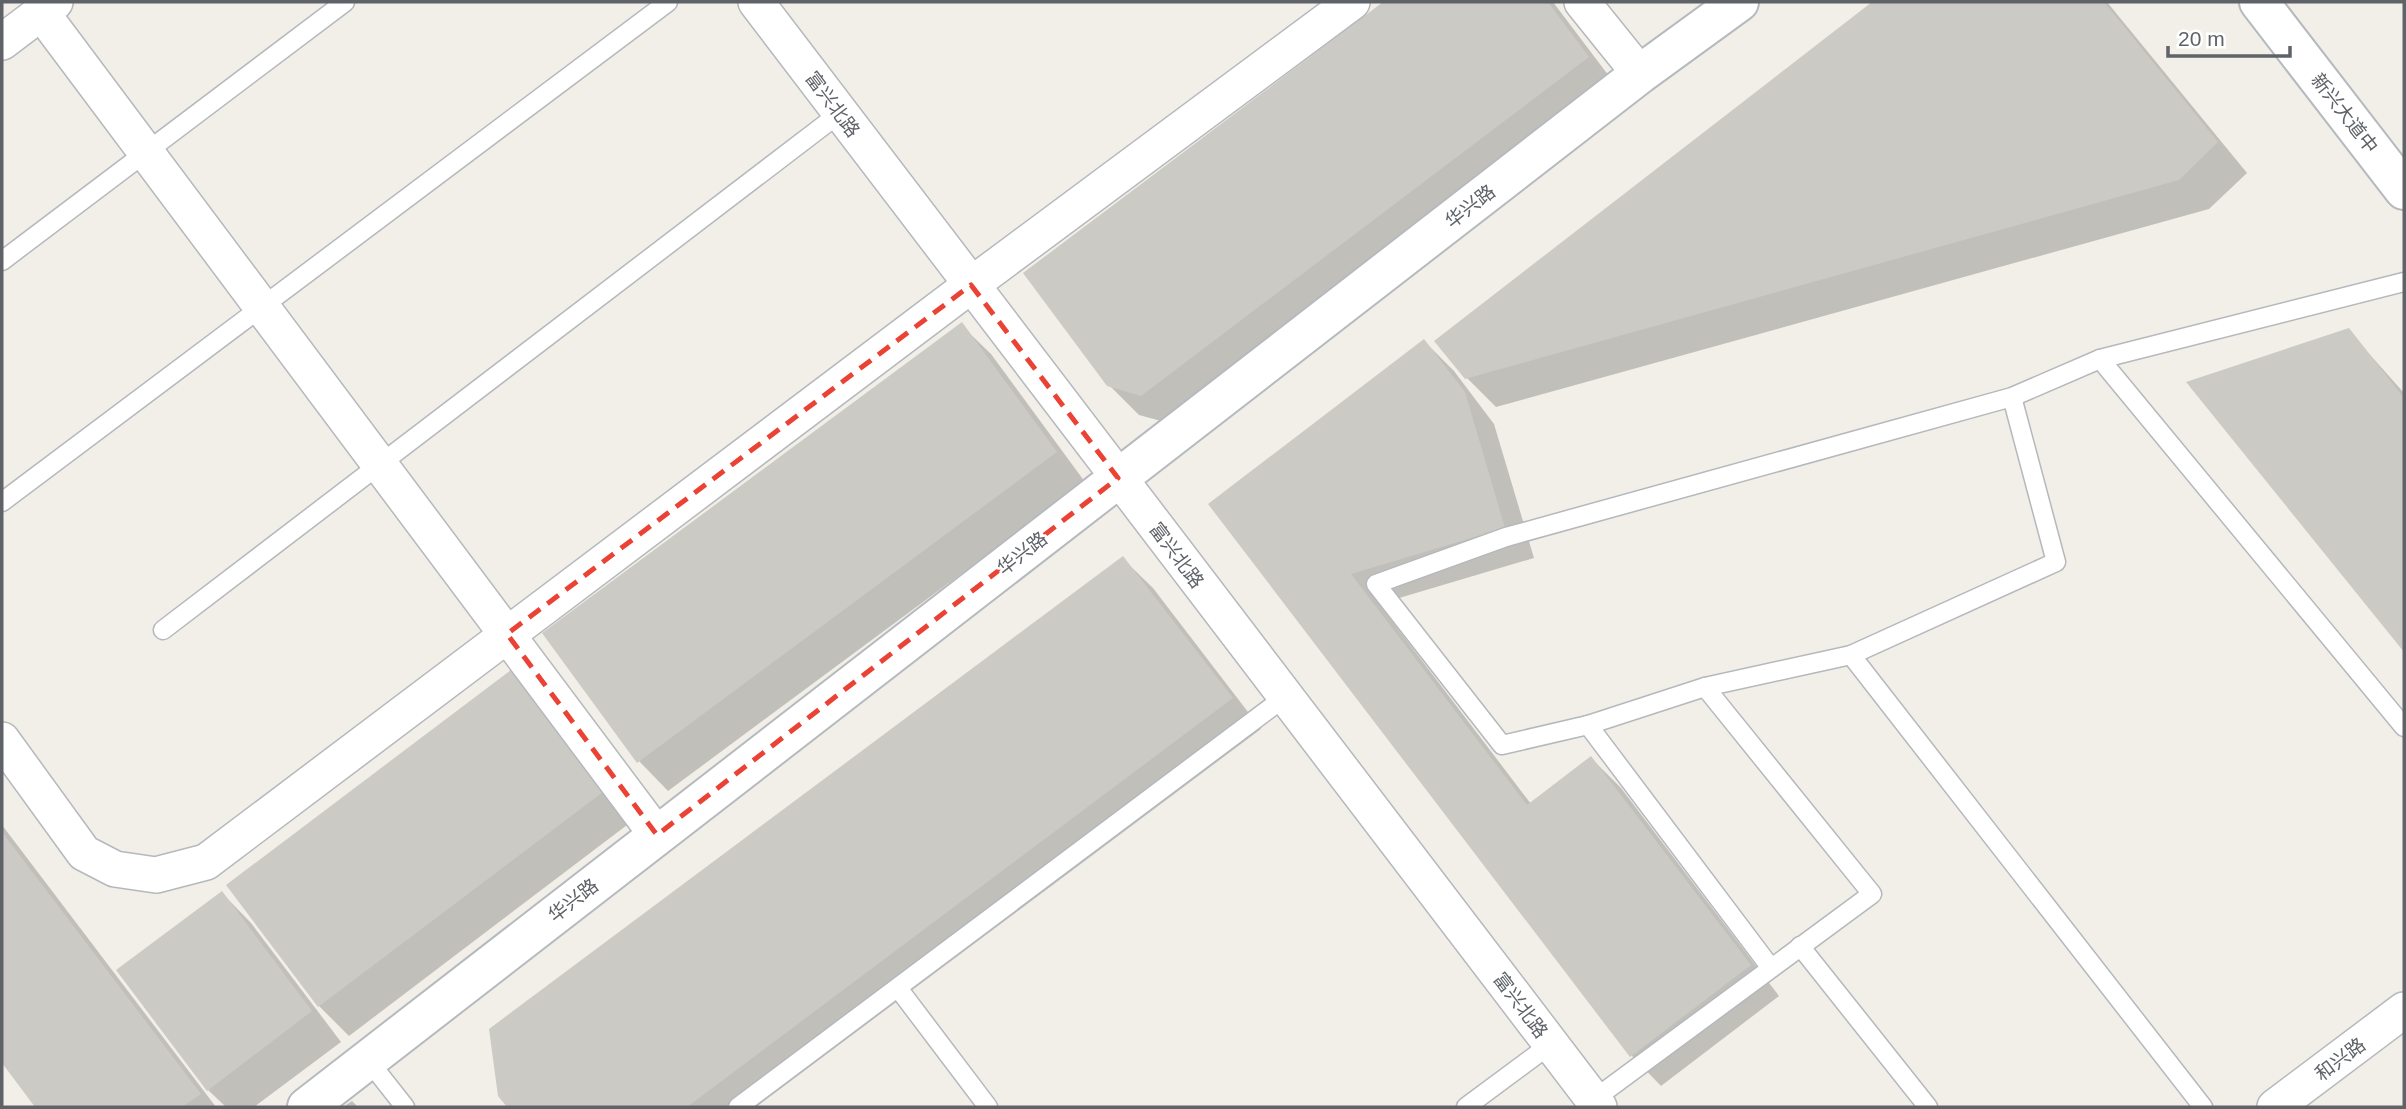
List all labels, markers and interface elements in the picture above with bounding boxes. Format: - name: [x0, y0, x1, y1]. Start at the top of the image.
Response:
- scale bar: [2168, 14, 2290, 58]
- text: 20 m: [2178, 27, 2225, 50]
- street label: 富兴北路: [801, 68, 864, 141]
- street label: 新兴大道中: [2307, 69, 2382, 157]
- street label: 华兴路: [1441, 181, 1499, 232]
- street label: 富兴北路: [1145, 519, 1208, 592]
- street label: 华兴路: [993, 528, 1051, 579]
- street label: 华兴路: [544, 875, 602, 926]
- street label: 富兴北路: [1489, 969, 1552, 1042]
- street label: 和兴路: [2311, 1034, 2369, 1085]

